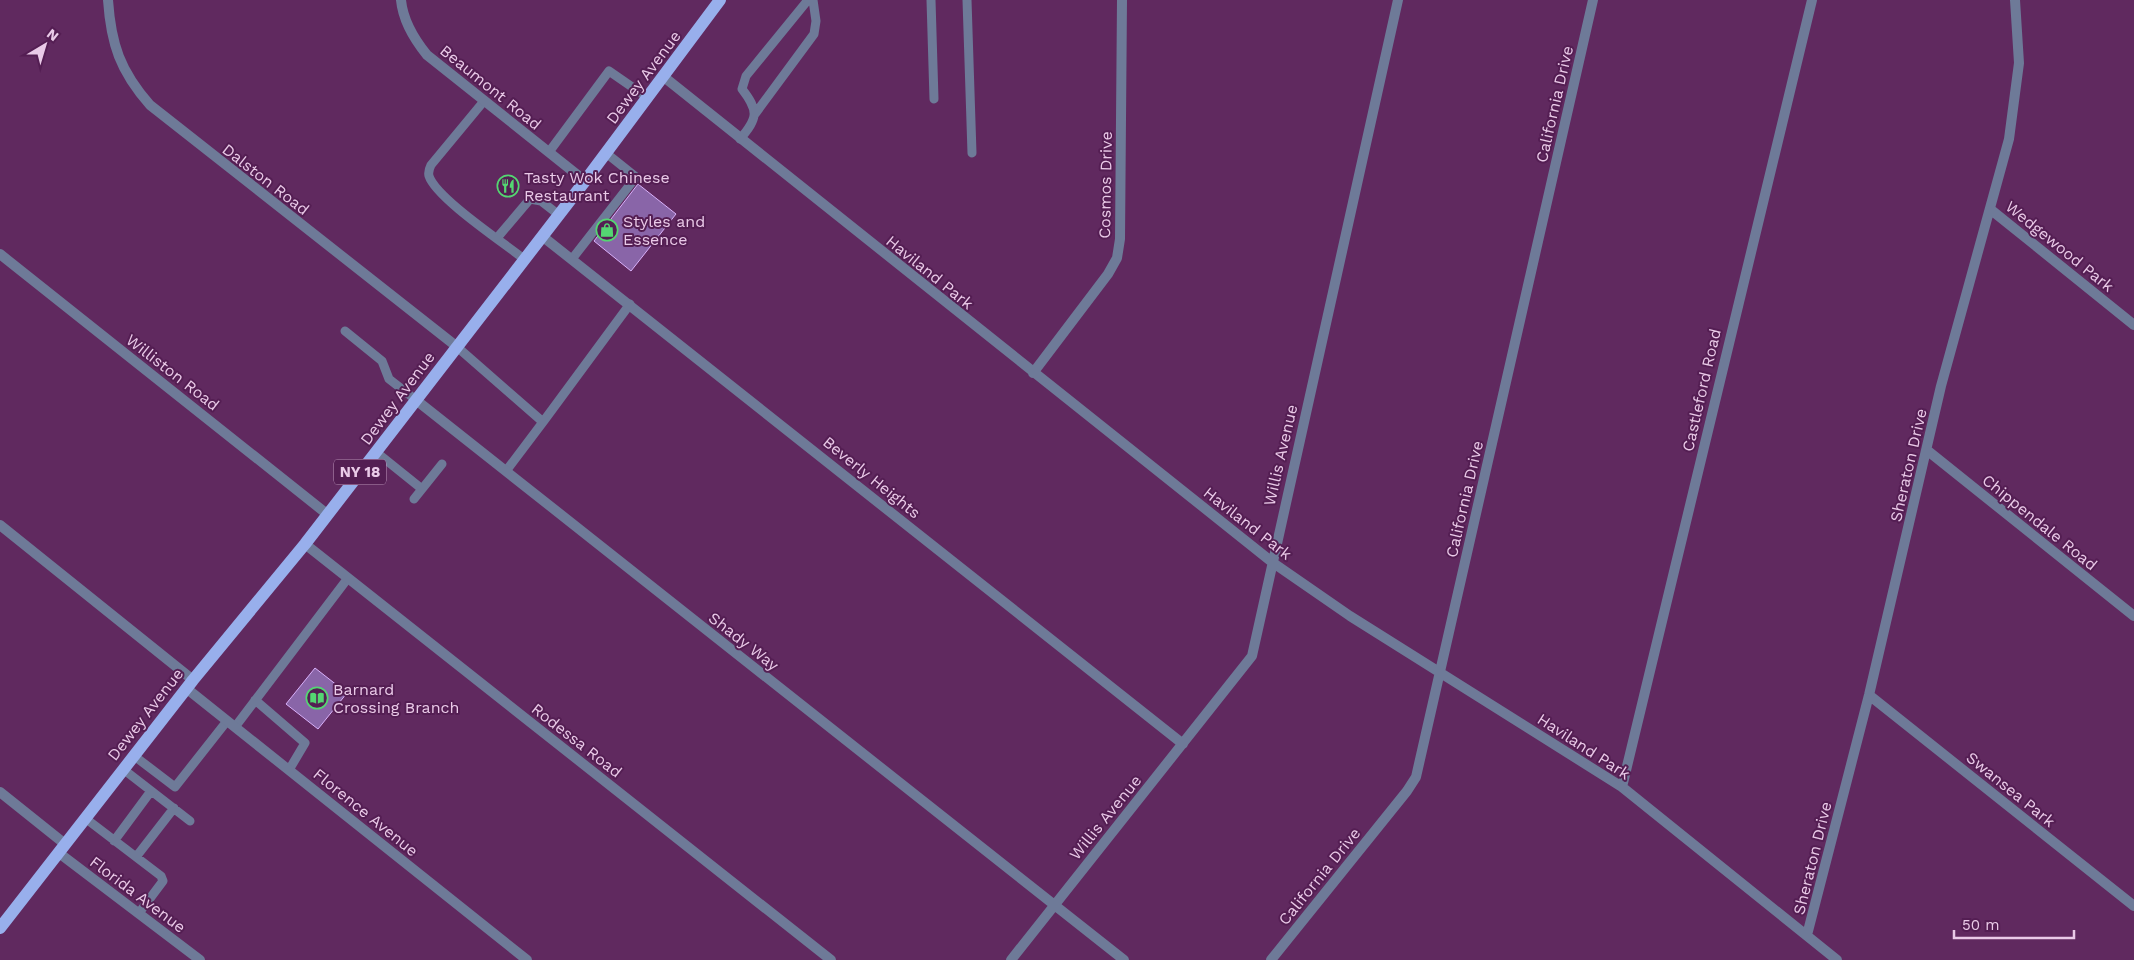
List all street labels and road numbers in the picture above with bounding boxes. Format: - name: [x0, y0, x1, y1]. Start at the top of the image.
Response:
- street label: Dewey Avenue: [602, 27, 685, 128]
- street label: Beaumont Road: [436, 41, 545, 134]
- street label: California Drive: [1532, 44, 1577, 164]
- street label: Cosmos Drive: [1095, 131, 1116, 239]
- street label: Dalston Road: [219, 140, 313, 219]
- street label: Wedgewood Park: [2002, 197, 2118, 296]
- street label: Haviland Park: [882, 231, 977, 313]
- street label: Castleford Road: [1678, 327, 1725, 453]
- street label: Williston Road: [122, 330, 223, 415]
- street label: Dewey Avenue: [356, 348, 439, 449]
- street label: Willis Avenue: [1260, 403, 1301, 508]
- street label: Sheraton Drive: [1886, 407, 1931, 524]
- street label: Beverly Heights: [819, 432, 924, 522]
- street label: California Drive: [1442, 439, 1487, 559]
- road number: NY 18: [334, 460, 386, 484]
- street label: Chippendale Road: [1978, 470, 2101, 574]
- street label: Haviland Park: [1200, 483, 1296, 564]
- street label: Shady Way: [705, 608, 783, 675]
- street label: Dewey Avenue: [103, 664, 187, 764]
- street label: Rodessa Road: [528, 699, 626, 782]
- street label: Haviland Park: [1534, 709, 1634, 783]
- street label: Swansea Park: [1962, 748, 2059, 831]
- street label: Florence Avenue: [309, 764, 422, 860]
- street label: Willis Avenue: [1065, 771, 1145, 864]
- street label: Sheraton Drive: [1789, 800, 1836, 917]
- street label: California Drive: [1274, 824, 1364, 929]
- street label: Florida Avenue: [86, 852, 189, 937]

